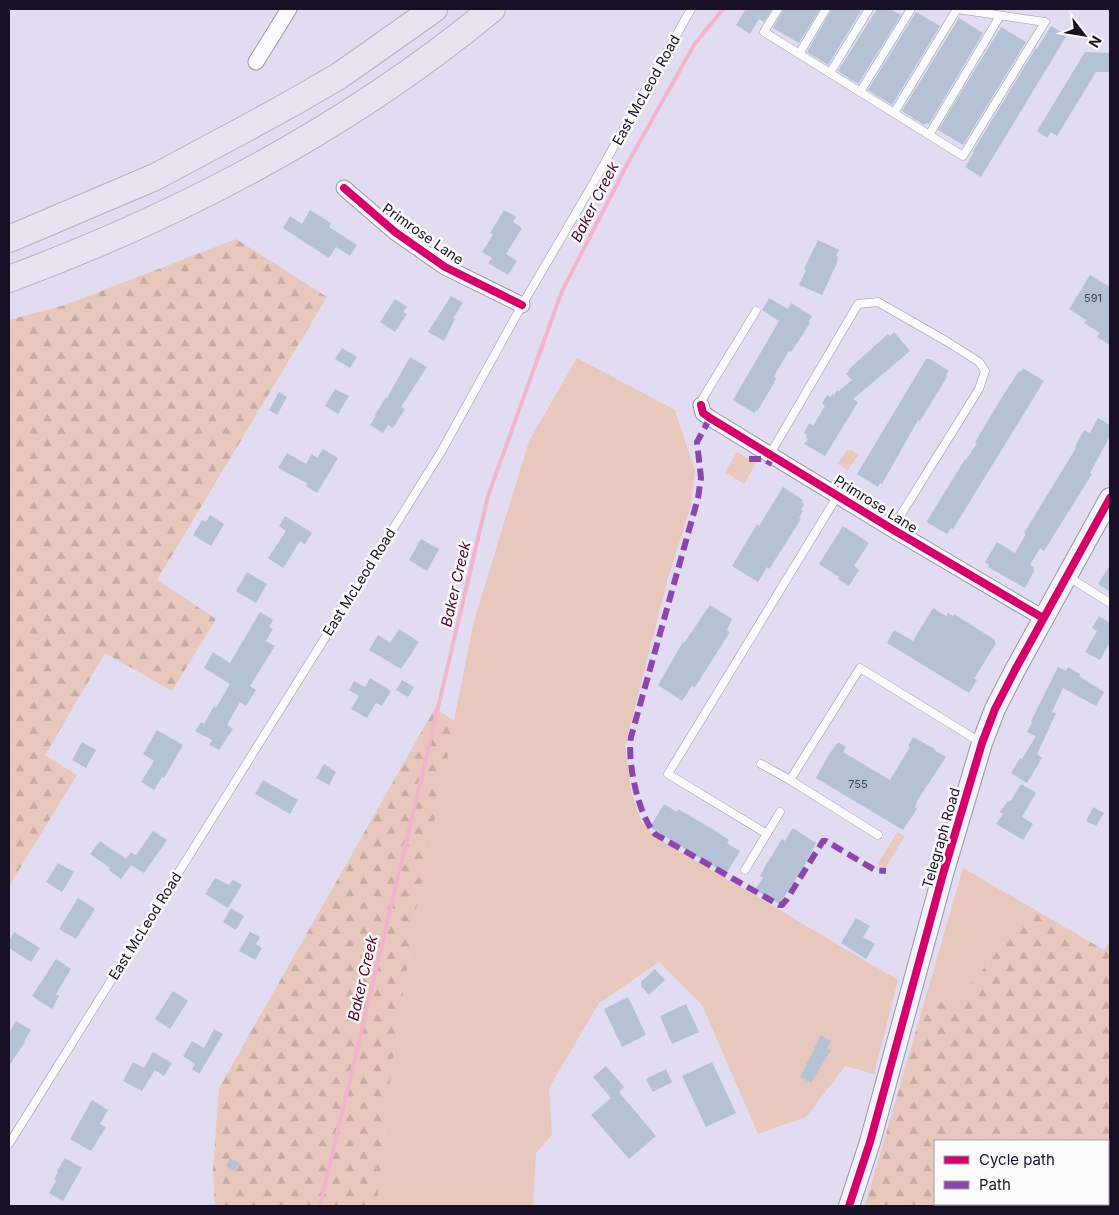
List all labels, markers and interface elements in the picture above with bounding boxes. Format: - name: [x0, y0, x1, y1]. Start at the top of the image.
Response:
- north arrow: [1059, 10, 1109, 60]
- street label: East McLeod Road: [608, 32, 683, 148]
- text: N: [1086, 33, 1106, 51]
- water label: Baker Creek: [566, 158, 623, 245]
- street label: Primrose Lane: [379, 199, 467, 268]
- house number: 591: [1084, 291, 1102, 305]
- street label: Primrose Lane: [831, 471, 921, 536]
- street label: East McLeod Road: [319, 525, 399, 639]
- water label: Baker Creek: [436, 538, 475, 629]
- house number: 755: [848, 777, 868, 791]
- street label: Telegraph Road: [918, 786, 963, 890]
- street label: East McLeod Road: [105, 869, 185, 983]
- water label: Baker Creek: [343, 932, 382, 1023]
- legend: [934, 1140, 1109, 1205]
- text: Cycle path: [979, 1150, 1055, 1169]
- text: Path: [979, 1175, 1011, 1194]

